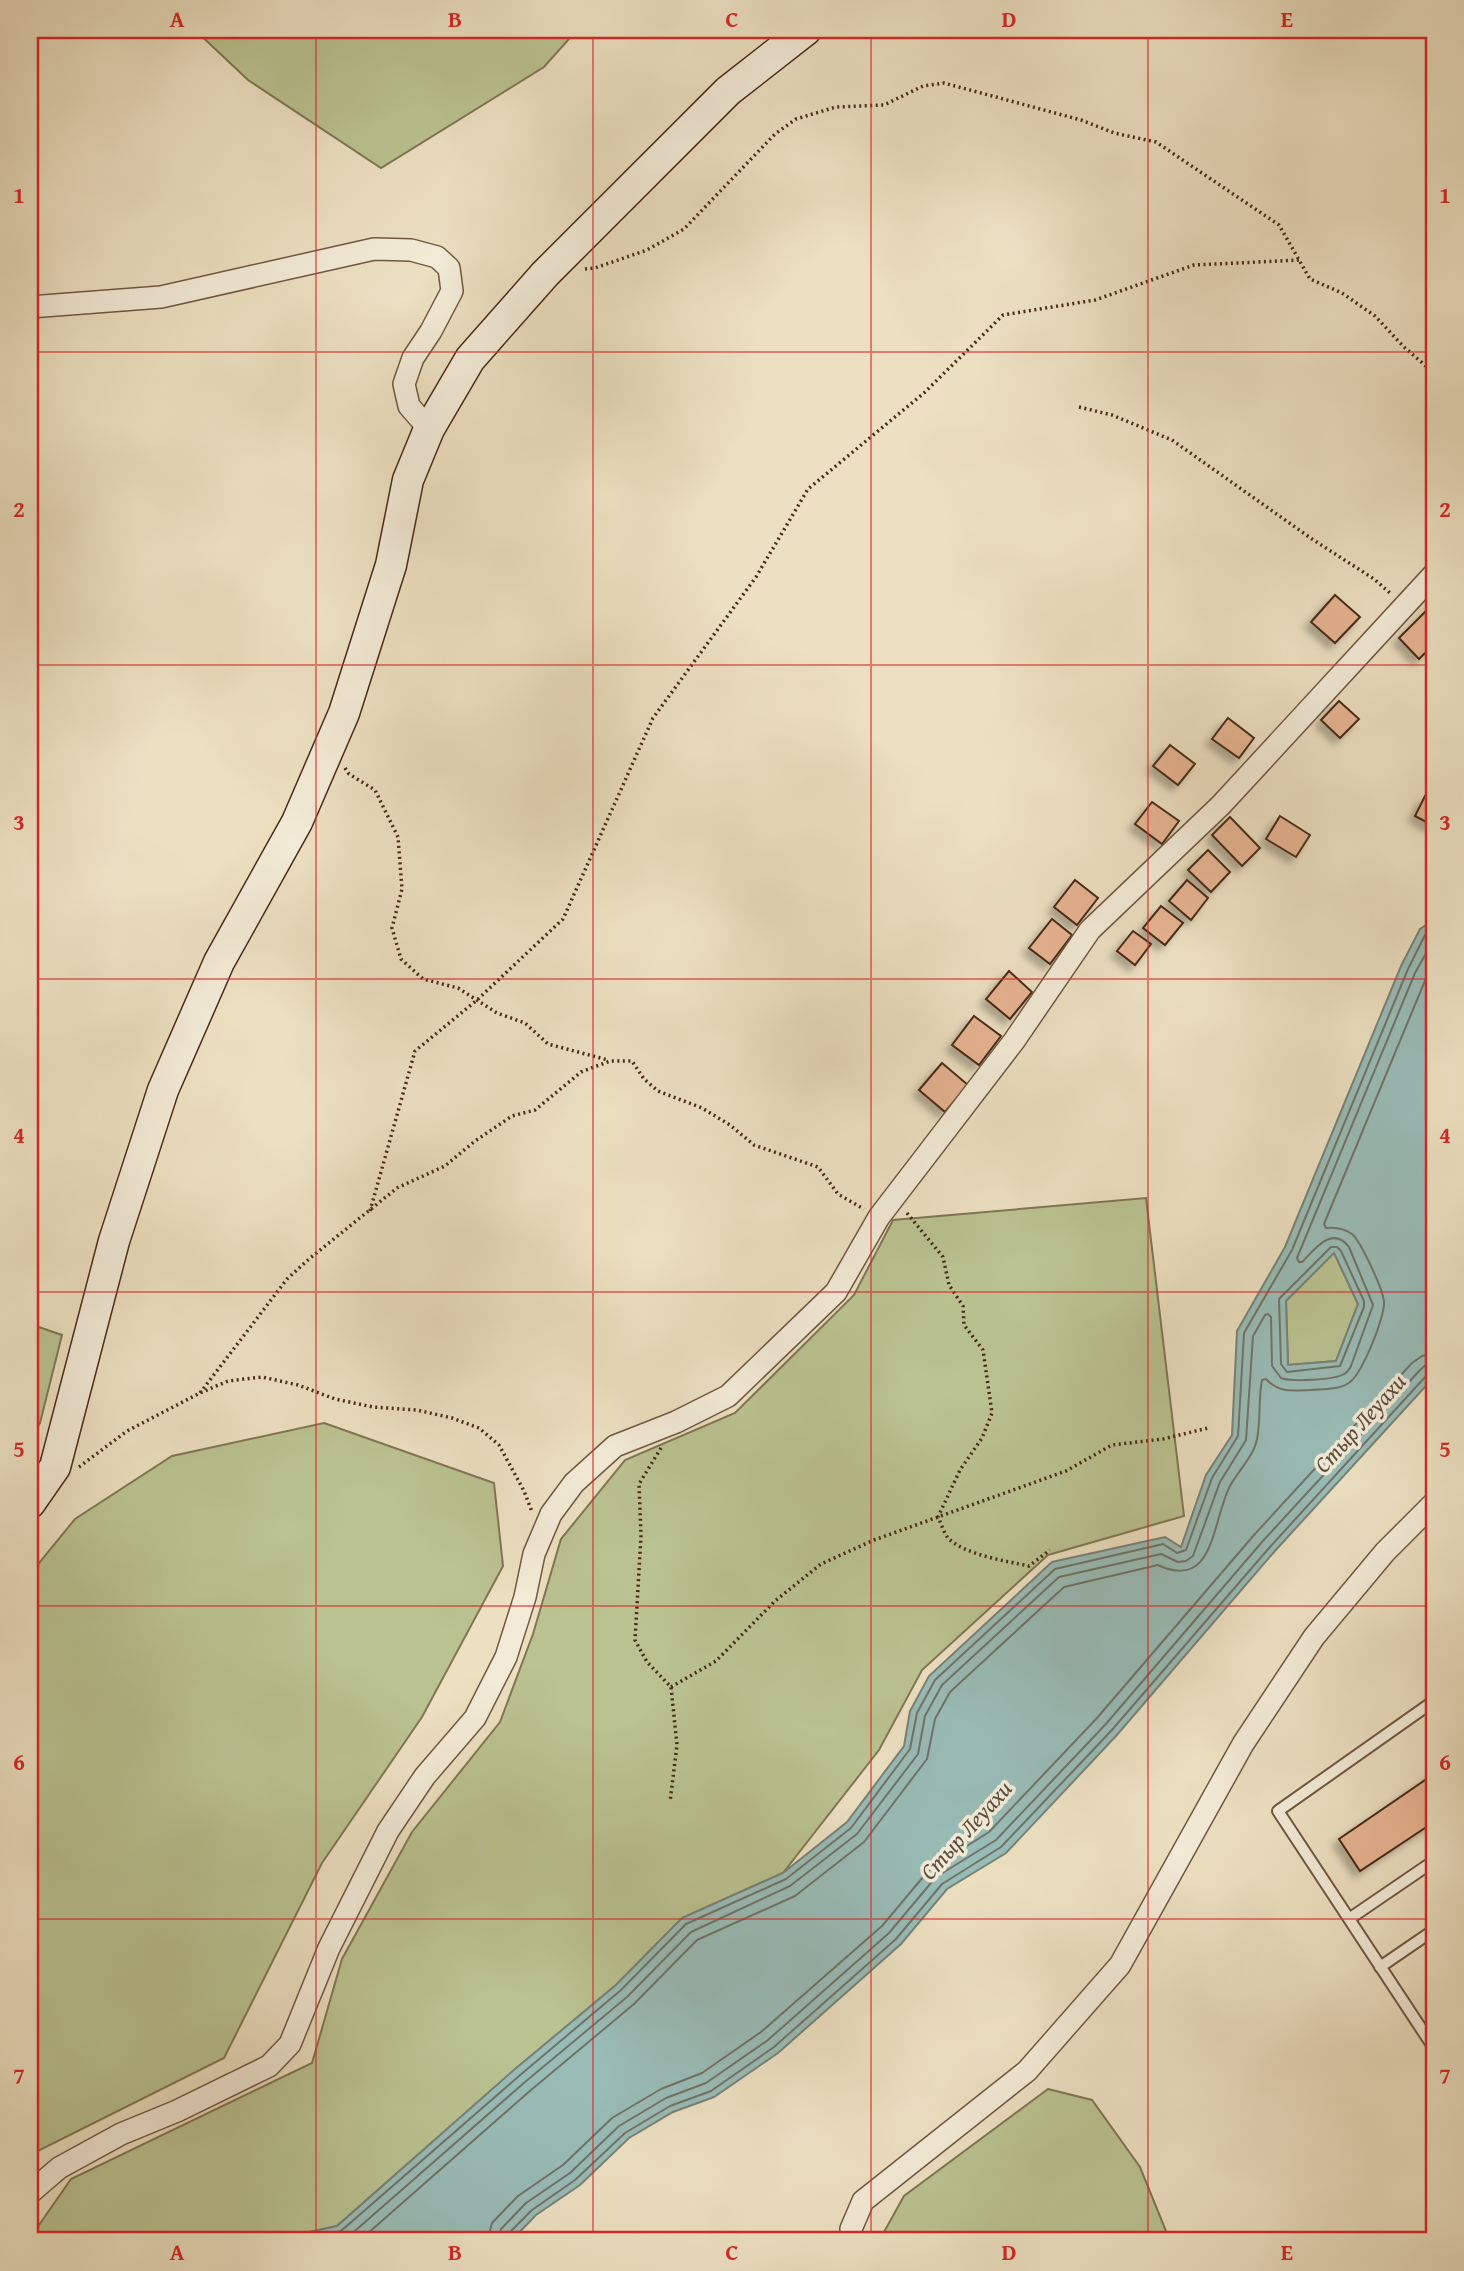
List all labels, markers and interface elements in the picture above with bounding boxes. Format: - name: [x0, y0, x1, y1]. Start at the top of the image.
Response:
- text: A: [170, 2, 185, 35]
- text: B: [448, 2, 462, 35]
- text: C: [725, 2, 739, 35]
- text: D: [1002, 2, 1017, 35]
- text: E: [1281, 2, 1293, 35]
- text: 1: [13, 178, 25, 211]
- text: 1: [1439, 178, 1451, 211]
- text: 2: [13, 492, 25, 525]
- text: 2: [1439, 492, 1451, 525]
- text: 3: [13, 805, 25, 838]
- text: 3: [1439, 805, 1451, 838]
- text: 4: [13, 1118, 25, 1151]
- text: 4: [1439, 1118, 1451, 1151]
- water label: Стыр Леуахи: [1306, 1365, 1414, 1480]
- text: 5: [13, 1432, 25, 1465]
- text: 5: [1439, 1432, 1451, 1465]
- text: 6: [13, 1745, 25, 1778]
- text: 6: [1439, 1745, 1451, 1778]
- water label: Стыр Леуахи: [912, 1772, 1020, 1887]
- text: 7: [13, 2059, 25, 2092]
- text: 7: [1439, 2059, 1451, 2092]
- text: A: [170, 2235, 185, 2268]
- text: B: [448, 2235, 462, 2268]
- text: C: [725, 2235, 739, 2268]
- text: D: [1002, 2235, 1017, 2268]
- text: E: [1281, 2235, 1293, 2268]

